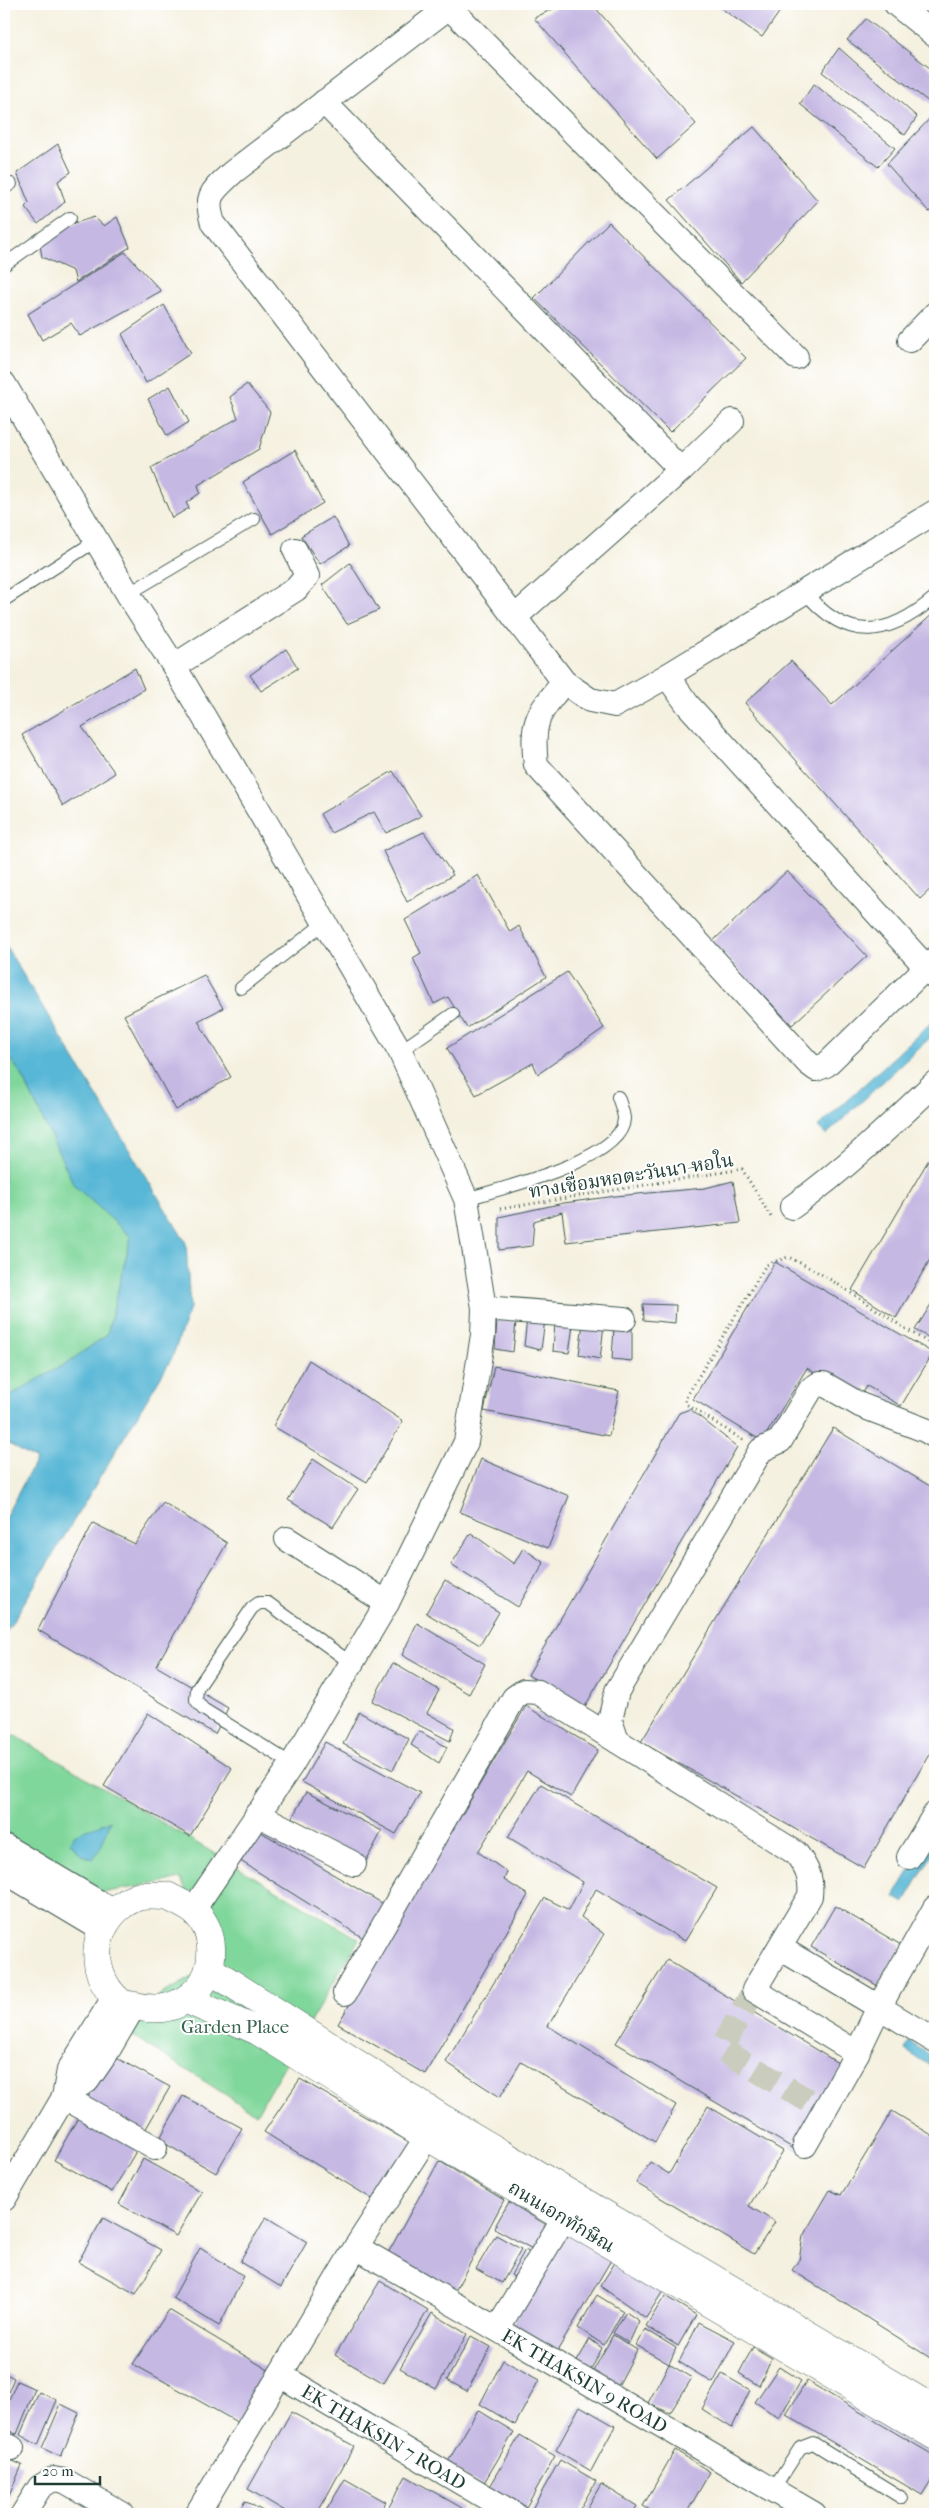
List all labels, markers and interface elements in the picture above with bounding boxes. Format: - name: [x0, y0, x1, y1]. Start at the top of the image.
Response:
- street label: ทางเชื่อมหอตะวันนา-หอใน: [527, 1145, 735, 1203]
- park label: Garden Place: [181, 2016, 289, 2038]
- street label: ถนนเอกทักษิณ: [504, 2176, 619, 2257]
- street label: EK THAKSIN 9 ROAD: [498, 2324, 671, 2438]
- street label: EK THAKSIN 7 ROAD: [297, 2380, 470, 2495]
- scale bar: [35, 2453, 100, 2485]
- text: 20 m: [42, 2462, 74, 2480]

